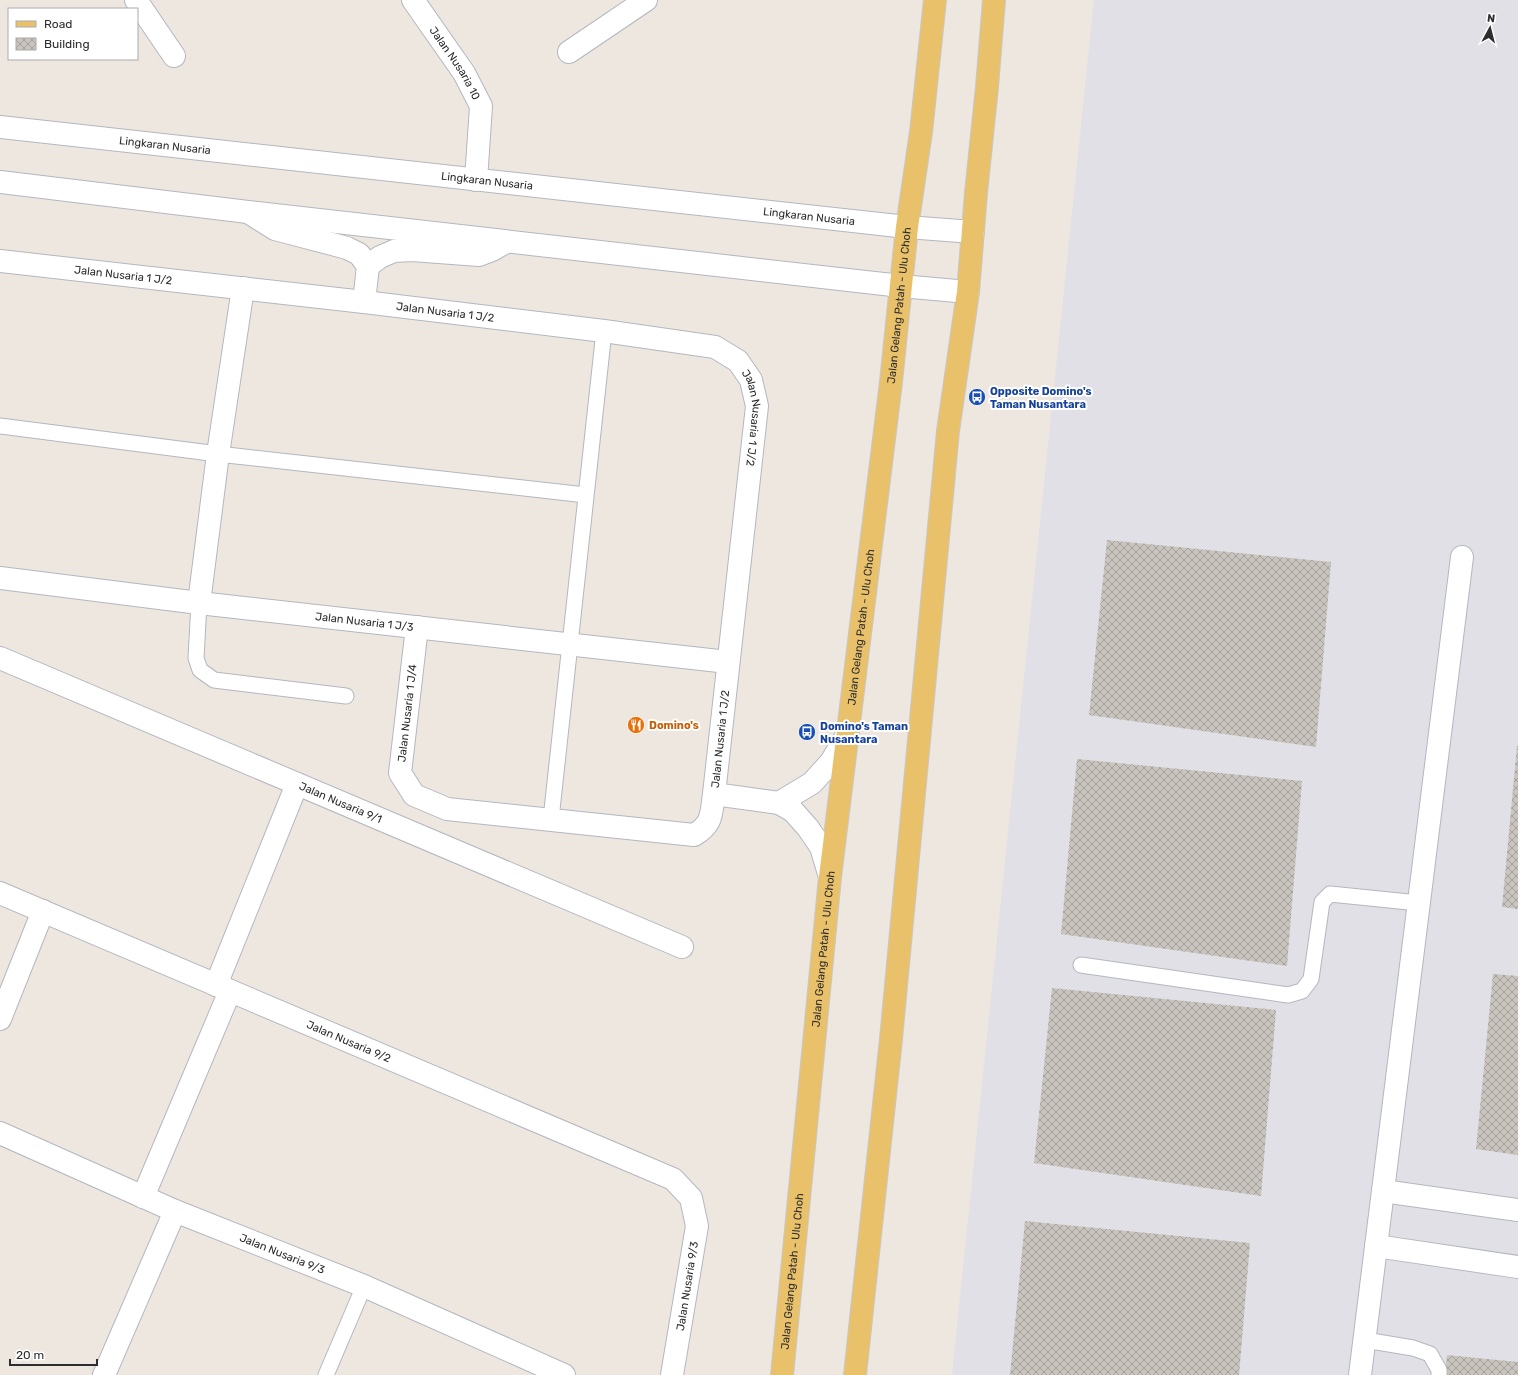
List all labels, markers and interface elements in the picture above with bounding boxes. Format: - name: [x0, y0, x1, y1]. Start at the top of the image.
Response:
- legend: [8, 8, 138, 60]
- north arrow: [1470, 8, 1510, 48]
- text: N: [1486, 12, 1496, 26]
- text: Road: [44, 17, 72, 31]
- street label: Jalan Nusaria 10: [427, 24, 483, 102]
- text: Building: [44, 37, 90, 51]
- street label: Lingkaran Nusaria: [118, 134, 212, 157]
- street label: Lingkaran Nusaria: [440, 170, 534, 193]
- street label: Lingkaran Nusaria: [762, 205, 856, 228]
- street label: Jalan Gelang Patah - Ulu Choh: [885, 227, 914, 384]
- street label: Jalan Nusaria 1 J/2: [73, 263, 173, 287]
- street label: Jalan Nusaria 1 J/2: [395, 300, 495, 325]
- street label: Jalan Nusaria 1 J/2: [739, 367, 763, 467]
- place label: Opposite Domino's Taman Nusantara: [990, 385, 1092, 411]
- bus stop icon: Opposite Domino's Taman Nusantara: [967, 387, 987, 407]
- street label: Jalan Gelang Patah - Ulu Choh: [845, 548, 877, 706]
- street label: Jalan Nusaria 1 J/3: [314, 610, 415, 634]
- street label: Jalan Nusaria 1 J/4: [395, 663, 420, 763]
- street label: Jalan Nusaria 1 J/2: [709, 689, 732, 789]
- restaurant icon: Domino's: [626, 715, 646, 735]
- place label: Domino's: [649, 719, 699, 732]
- place label: Domino's Taman Nusantara: [820, 720, 908, 746]
- bus stop icon: Domino's Taman Nusantara: [797, 722, 817, 742]
- street label: Jalan Nusaria 9/1: [297, 780, 384, 826]
- street label: Jalan Gelang Patah - Ulu Choh: [810, 870, 838, 1028]
- street label: Jalan Nusaria 9/2: [304, 1018, 393, 1065]
- street label: Jalan Gelang Patah - Ulu Choh: [778, 1193, 806, 1350]
- street label: Jalan Nusaria 9/3: [238, 1231, 327, 1277]
- street label: Jalan Nusaria 9/3: [674, 1240, 701, 1332]
- scale bar: [10, 1341, 97, 1367]
- text: 20 m: [16, 1348, 44, 1362]

